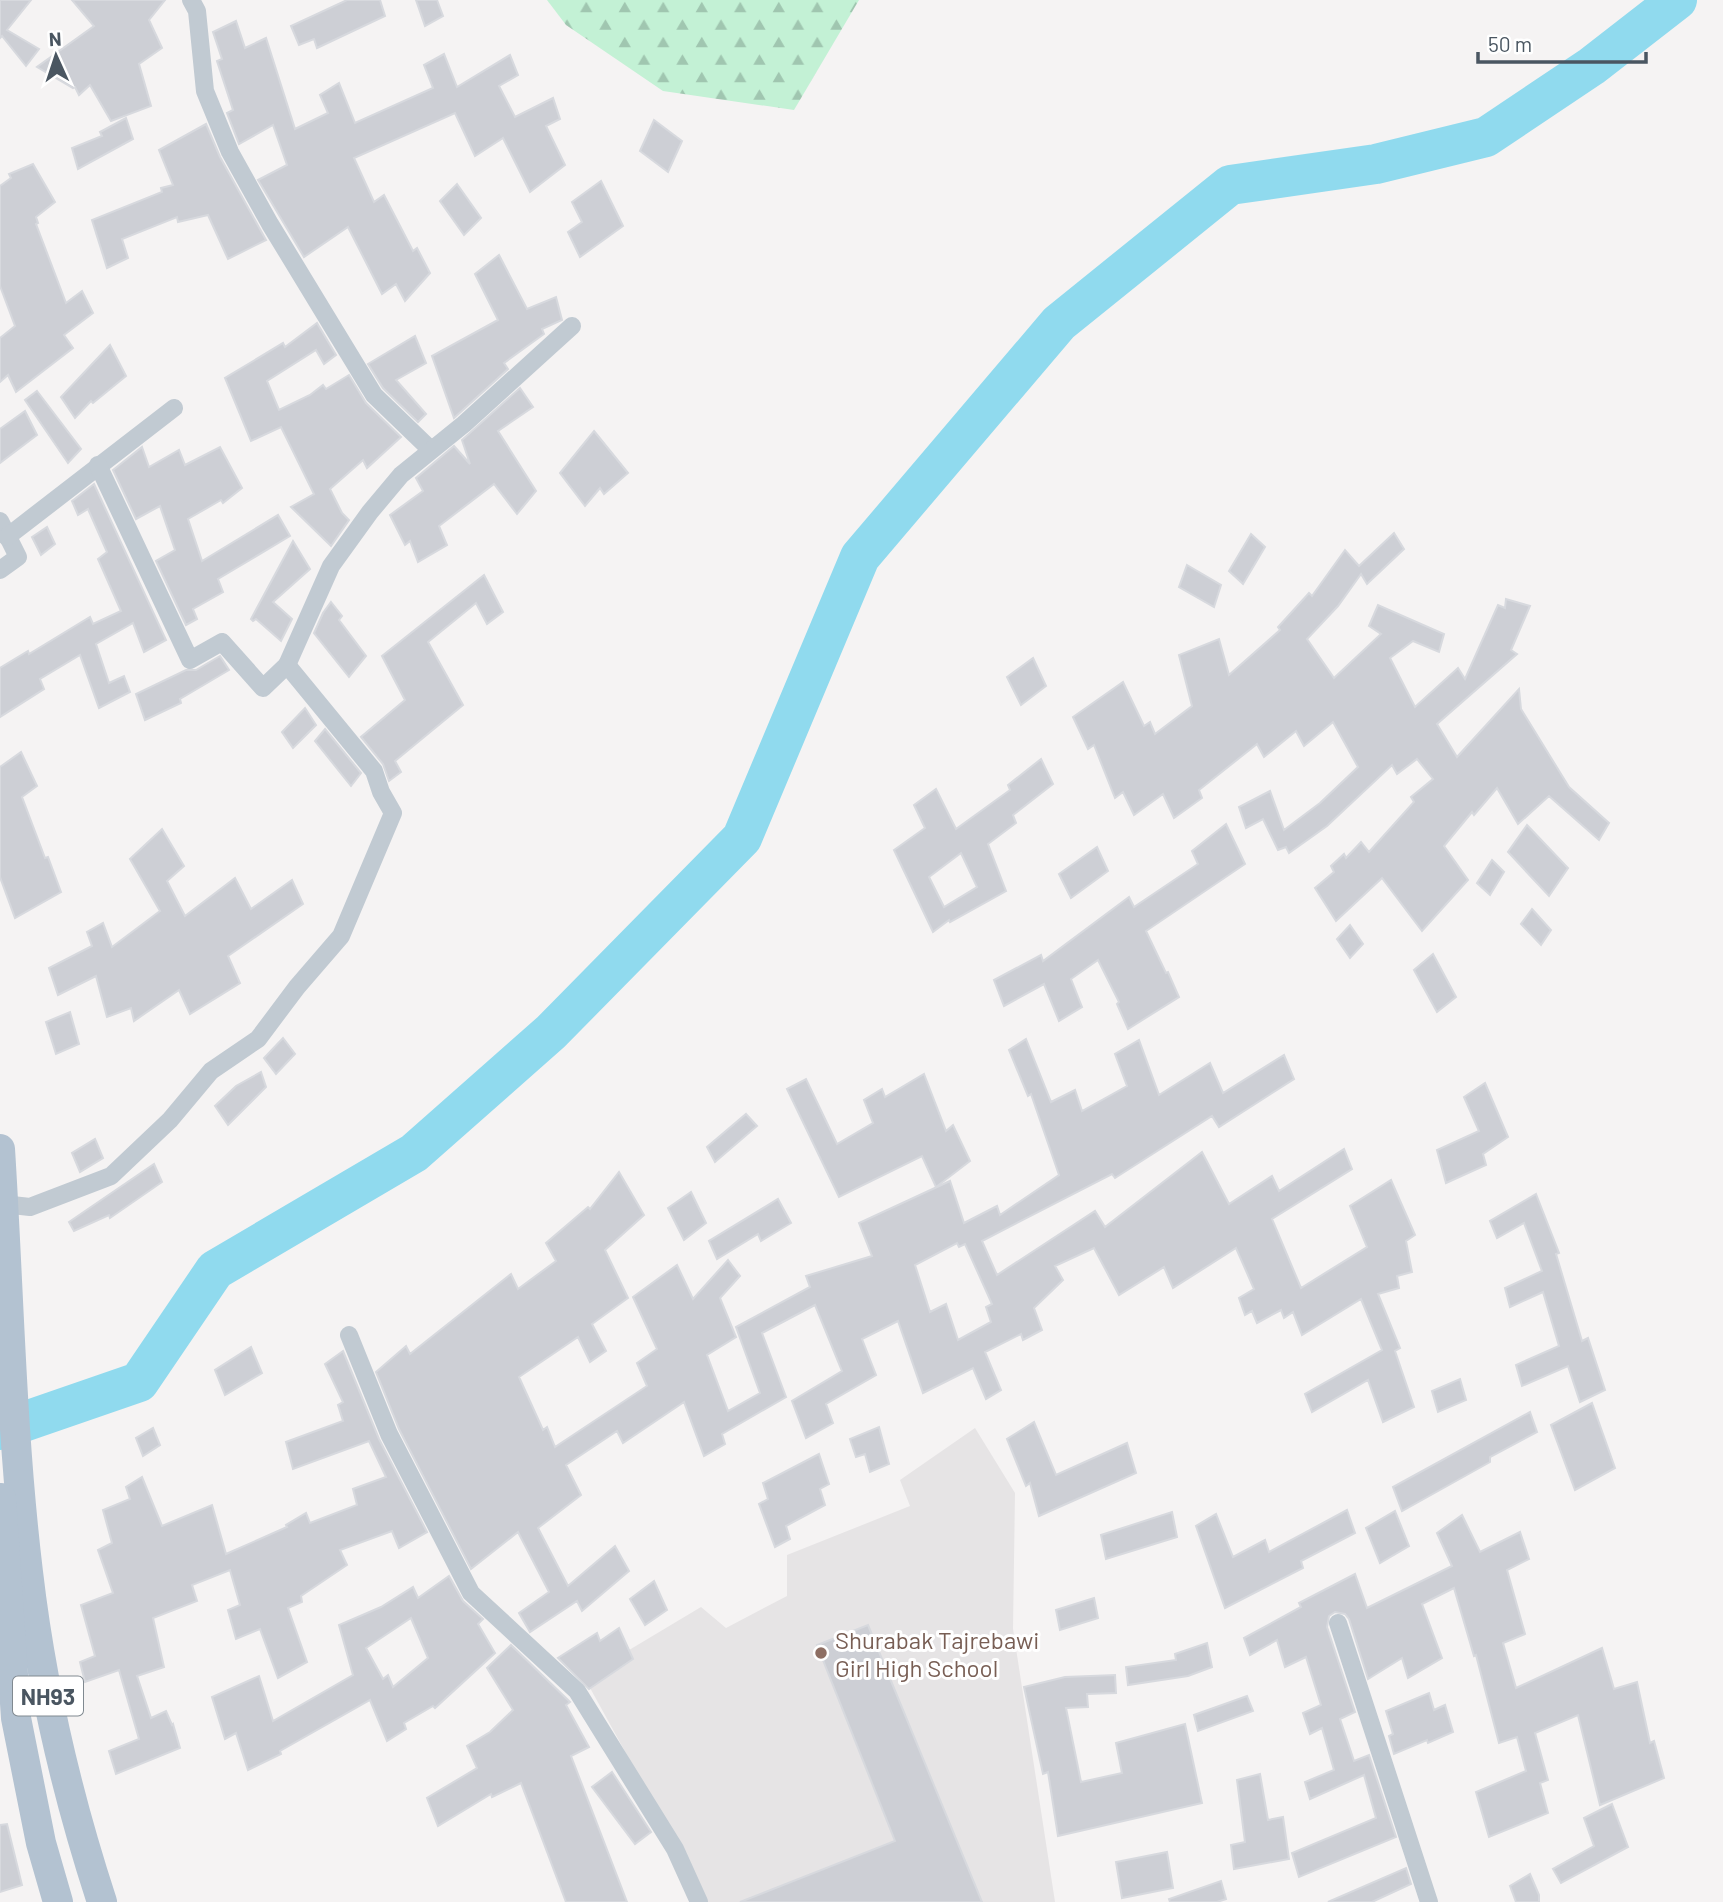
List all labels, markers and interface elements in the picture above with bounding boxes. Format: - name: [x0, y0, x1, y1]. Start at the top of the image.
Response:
- north arrow: [21, 21, 91, 91]
- scale bar: [1478, 21, 1646, 65]
- text: N: [48, 27, 62, 50]
- text: 50 m: [1488, 31, 1532, 56]
- place label: Shurabak Tajrebawi Girl High School: [835, 1625, 1039, 1682]
- marker: Shurabak Tajrebawi Girl High School: [813, 1645, 829, 1661]
- road number: NH93: [13, 1676, 83, 1716]

